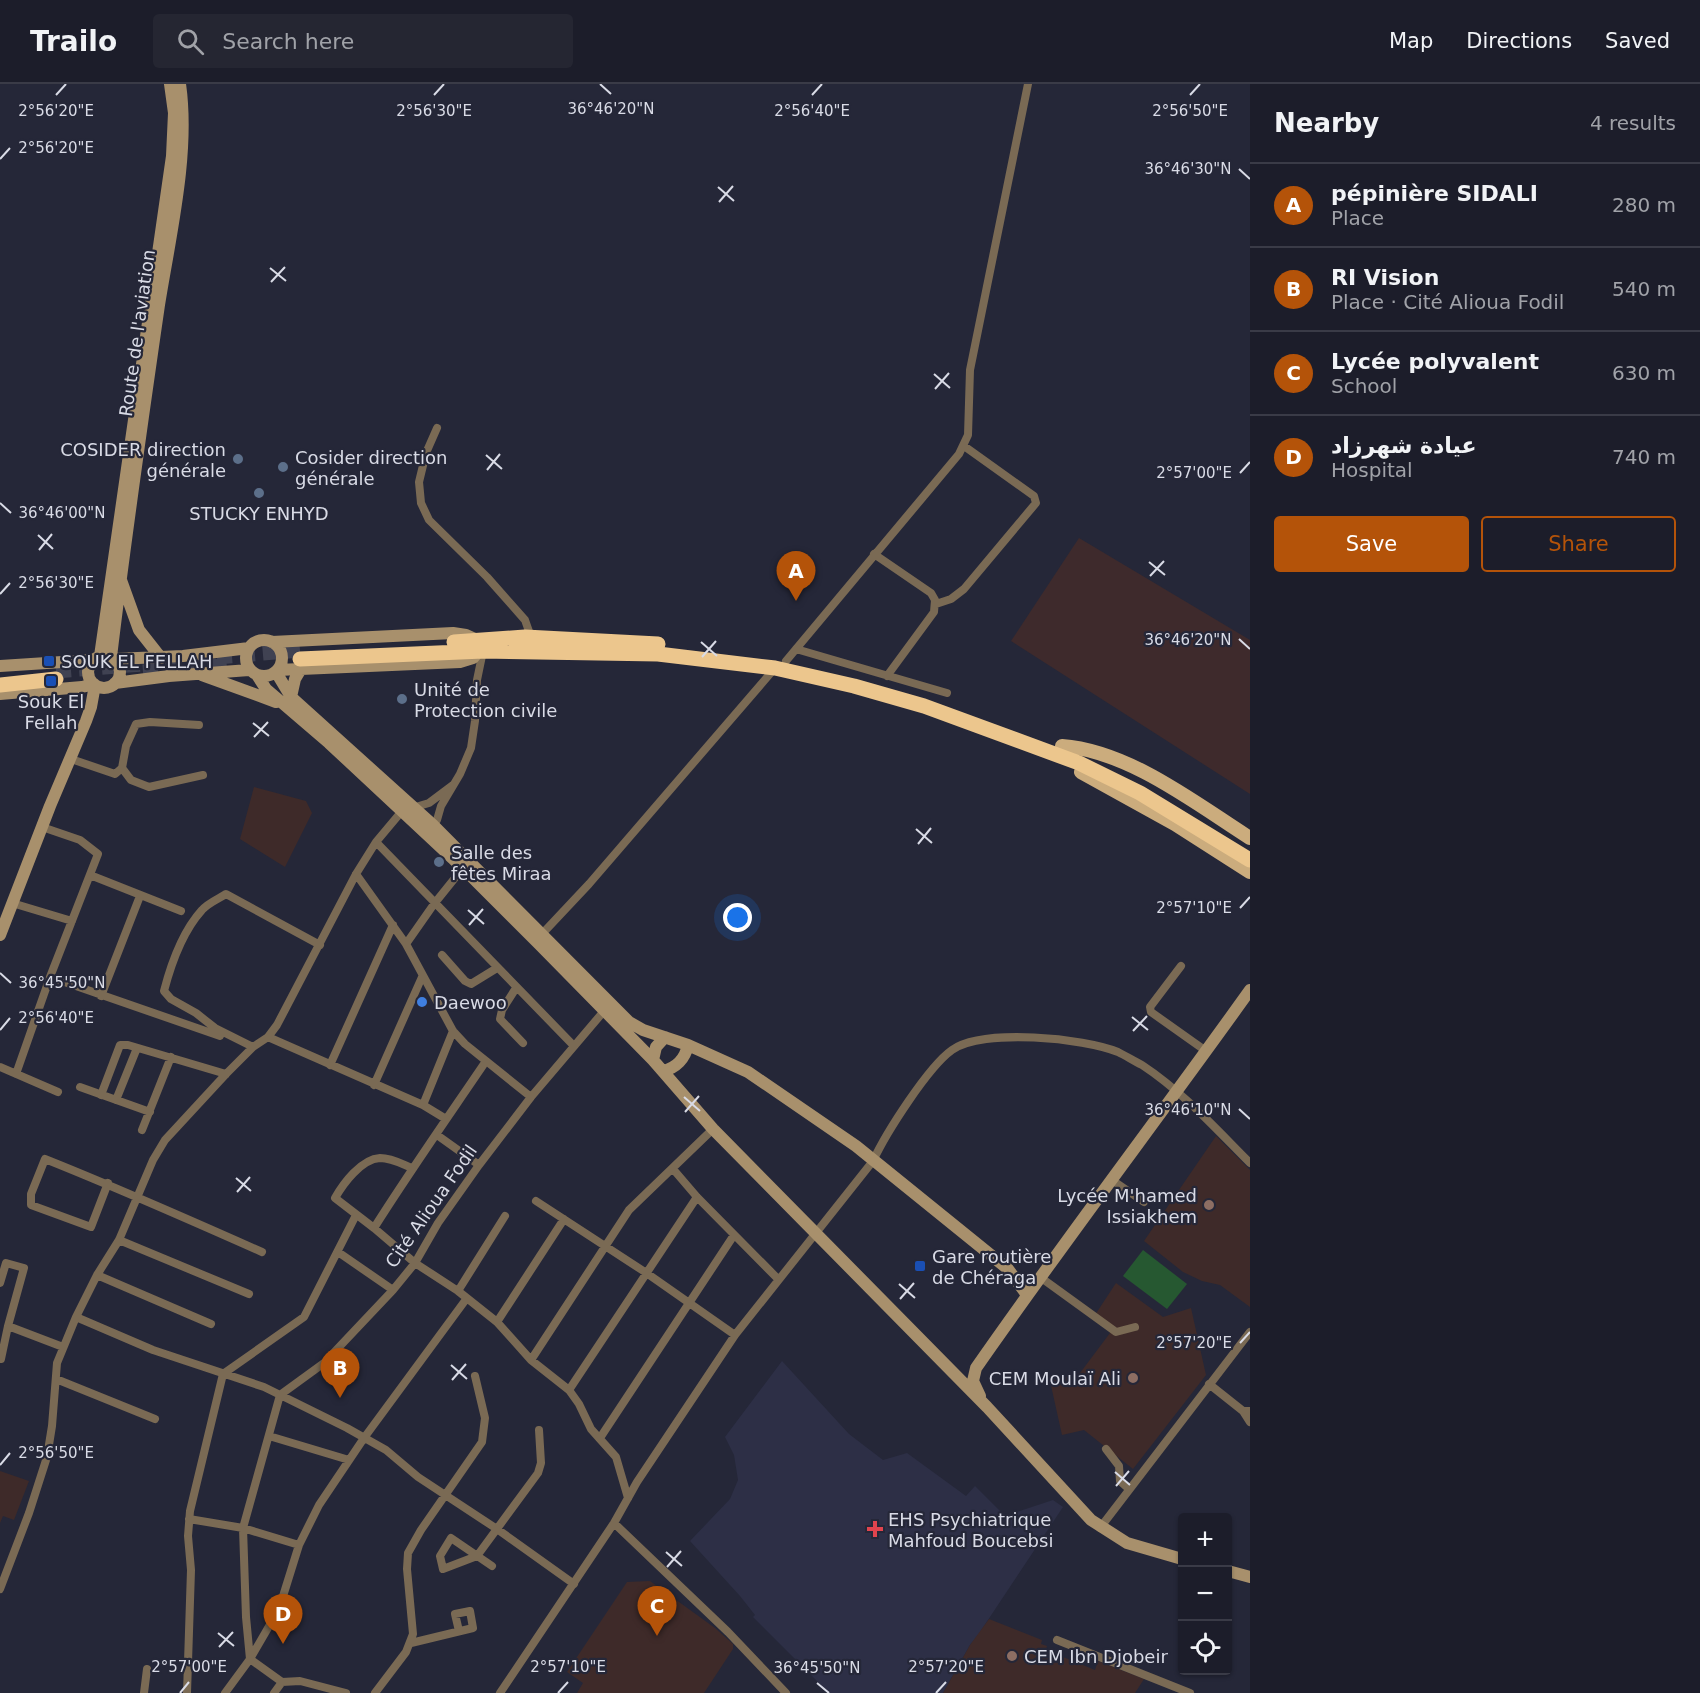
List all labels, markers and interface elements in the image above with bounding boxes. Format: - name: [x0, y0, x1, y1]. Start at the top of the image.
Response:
- search box: [153, 14, 573, 68]
- text: Trailo: [30, 25, 117, 58]
- icon: search: [174, 25, 207, 58]
- text: Search here: [222, 29, 354, 54]
- text: Map: [1389, 29, 1433, 53]
- text: Directions: [1466, 29, 1572, 53]
- text: Saved: [1605, 29, 1670, 53]
- text: 36°46'20"N: [567, 100, 655, 118]
- text: 2°56'20"E: [18, 102, 94, 120]
- text: 2°56'30"E: [396, 102, 472, 120]
- text: 2°56'40"E: [774, 102, 850, 120]
- text: 2°56'50"E: [1152, 102, 1228, 120]
- text: Nearby: [1274, 108, 1379, 138]
- text: 4 results: [1590, 111, 1676, 135]
- text: 2°56'20"E: [18, 139, 94, 157]
- text: 36°46'30"N: [1144, 160, 1232, 178]
- text: pépinière SIDALI: [1331, 181, 1538, 206]
- text: A: [1286, 193, 1301, 217]
- text: 280 m: [1612, 193, 1676, 217]
- text: Place: [1331, 206, 1384, 230]
- street label: Route de l'aviation: [115, 248, 159, 418]
- text: RI Vision: [1331, 265, 1439, 290]
- text: B: [1286, 277, 1301, 301]
- text: 540 m: [1612, 277, 1676, 301]
- text: Place · Cité Alioua Fodil: [1331, 290, 1564, 314]
- text: Lycée polyvalent: [1331, 349, 1539, 374]
- text: C: [1286, 361, 1301, 385]
- text: 630 m: [1612, 361, 1676, 385]
- text: School: [1331, 374, 1397, 398]
- text: عيادة شهرزاد: [1331, 433, 1477, 458]
- place label: COSIDER direction générale: [60, 439, 226, 481]
- text: D: [1285, 445, 1302, 469]
- text: 740 m: [1612, 445, 1676, 469]
- place label: Cosider direction générale: [295, 447, 447, 489]
- marker: COSIDER direction générale: [231, 452, 245, 466]
- text: Hospital: [1331, 458, 1413, 482]
- marker: Cosider direction générale: [276, 460, 290, 474]
- text: 2°57'00"E: [1156, 464, 1232, 482]
- marker: STUCKY ENHYD: [252, 486, 266, 500]
- place label: STUCKY ENHYD: [189, 503, 329, 524]
- text: 36°46'00"N: [18, 504, 106, 522]
- button: Save: [1274, 516, 1469, 572]
- button: Share: [1481, 516, 1676, 572]
- pin: A: [776, 552, 816, 601]
- text: 2°56'30"E: [18, 574, 94, 592]
- text: 36°46'20"N: [1144, 631, 1232, 649]
- place label: SOUK EL FELLAH: [61, 651, 212, 672]
- marker: SOUK EL FELLAH: [42, 654, 56, 668]
- marker: Souk El Fellah: [44, 674, 58, 688]
- place label: Unité de Protection civile: [414, 679, 557, 721]
- place label: Souk El Fellah: [18, 691, 84, 733]
- marker: Unité de Protection civile: [395, 692, 409, 706]
- place label: Salle des fêtes Miraa: [451, 842, 552, 884]
- marker: Salle des fêtes Miraa: [432, 855, 446, 869]
- text: 2°57'10"E: [1156, 899, 1232, 917]
- your location: [723, 903, 752, 932]
- text: 36°45'50"N: [18, 974, 106, 992]
- place label: Daewoo: [434, 992, 507, 1013]
- marker: Daewoo: [415, 995, 429, 1009]
- text: 2°56'40"E: [18, 1009, 94, 1027]
- text: 36°46'10"N: [1144, 1101, 1232, 1119]
- street label: Cité Alioua Fodil: [381, 1141, 481, 1271]
- place label: Lycée M'hamed Issiakhem: [1057, 1185, 1197, 1227]
- marker: Lycée M'hamed Issiakhem: [1202, 1198, 1216, 1212]
- place label: Gare routière de Chéraga: [932, 1246, 1051, 1288]
- marker: Gare routière de Chéraga: [913, 1259, 927, 1273]
- text: 2°57'20"E: [1156, 1334, 1232, 1352]
- pin: B: [320, 1348, 360, 1398]
- place label: CEM Moulaï Ali: [989, 1368, 1121, 1389]
- marker: CEM Moulaï Ali: [1126, 1371, 1140, 1385]
- text: 2°56'50"E: [18, 1444, 94, 1462]
- place label: EHS Psychiatrique Mahfoud Boucebsi: [888, 1509, 1053, 1551]
- map controls: [1178, 1513, 1232, 1675]
- button: +: [1178, 1513, 1232, 1567]
- marker: EHS Psychiatrique Mahfoud Boucebsi: [866, 1520, 884, 1538]
- button: −: [1178, 1567, 1232, 1621]
- pin: C: [638, 1586, 676, 1636]
- pin: D: [264, 1594, 302, 1644]
- button: locate: [1178, 1621, 1232, 1675]
- place label: CEM Ibn Djobeir: [1024, 1646, 1168, 1667]
- marker: CEM Ibn Djobeir: [1005, 1649, 1019, 1663]
- text: 2°57'00"E: [151, 1658, 227, 1676]
- text: 2°57'10"E: [530, 1658, 606, 1676]
- text: 2°57'20"E: [908, 1658, 984, 1676]
- text: 36°45'50"N: [773, 1659, 861, 1677]

